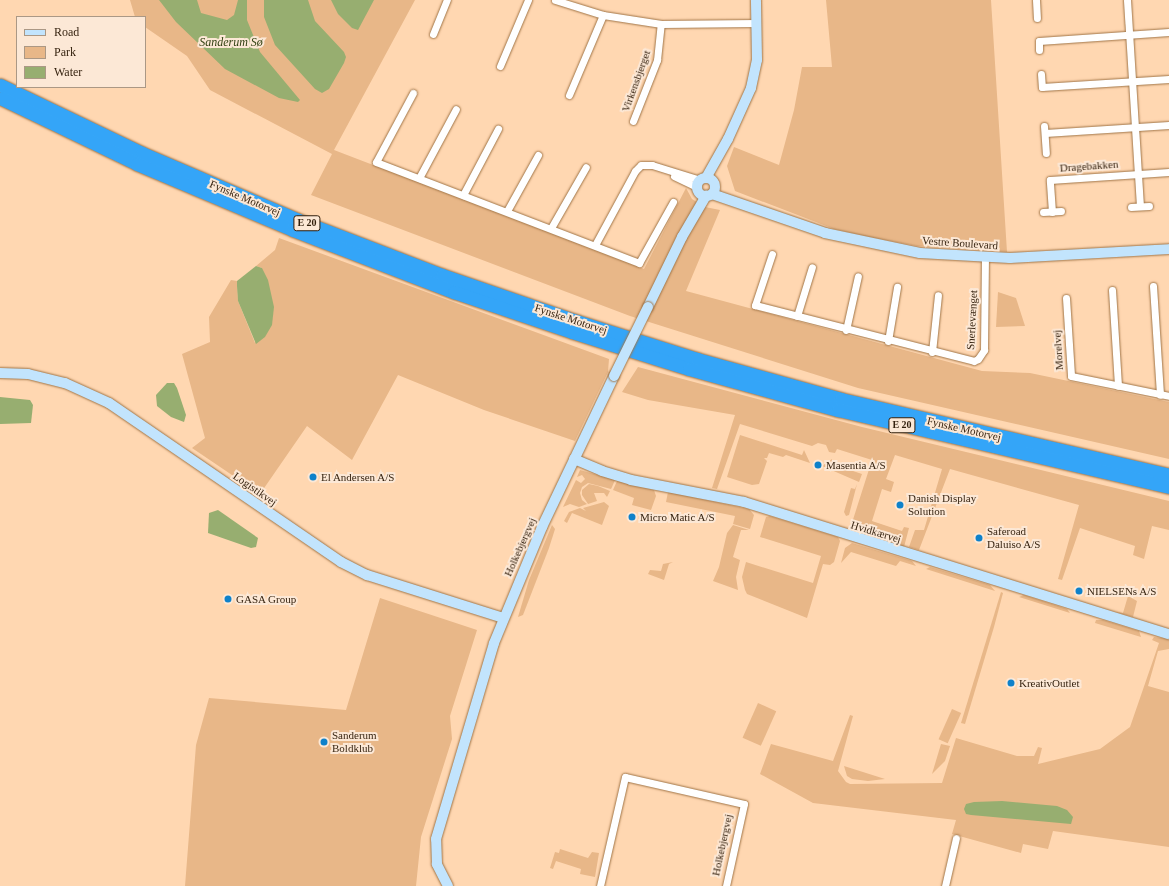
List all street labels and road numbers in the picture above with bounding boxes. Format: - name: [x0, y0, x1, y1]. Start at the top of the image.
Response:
- street label: Virkensbjerget: [619, 48, 653, 114]
- street label: Dragebakken: [1059, 157, 1119, 175]
- street label: Fynske Motorvej: [208, 177, 282, 219]
- road number: E 20: [293, 215, 321, 231]
- street label: Vestre Boulevard: [922, 234, 998, 252]
- street label: Snerlevænget: [964, 290, 980, 350]
- street label: Fynske Motorvej: [533, 301, 609, 337]
- street label: Morelvej: [1050, 329, 1066, 371]
- street label: Fynske Motorvej: [926, 414, 1002, 444]
- road number: E 20: [888, 417, 916, 433]
- street label: Logistikvej: [231, 469, 279, 509]
- street label: Holkebjergvej: [501, 516, 539, 578]
- street label: Hvidkærvej: [849, 518, 903, 546]
- street label: Holkebjergvej: [709, 813, 735, 877]

